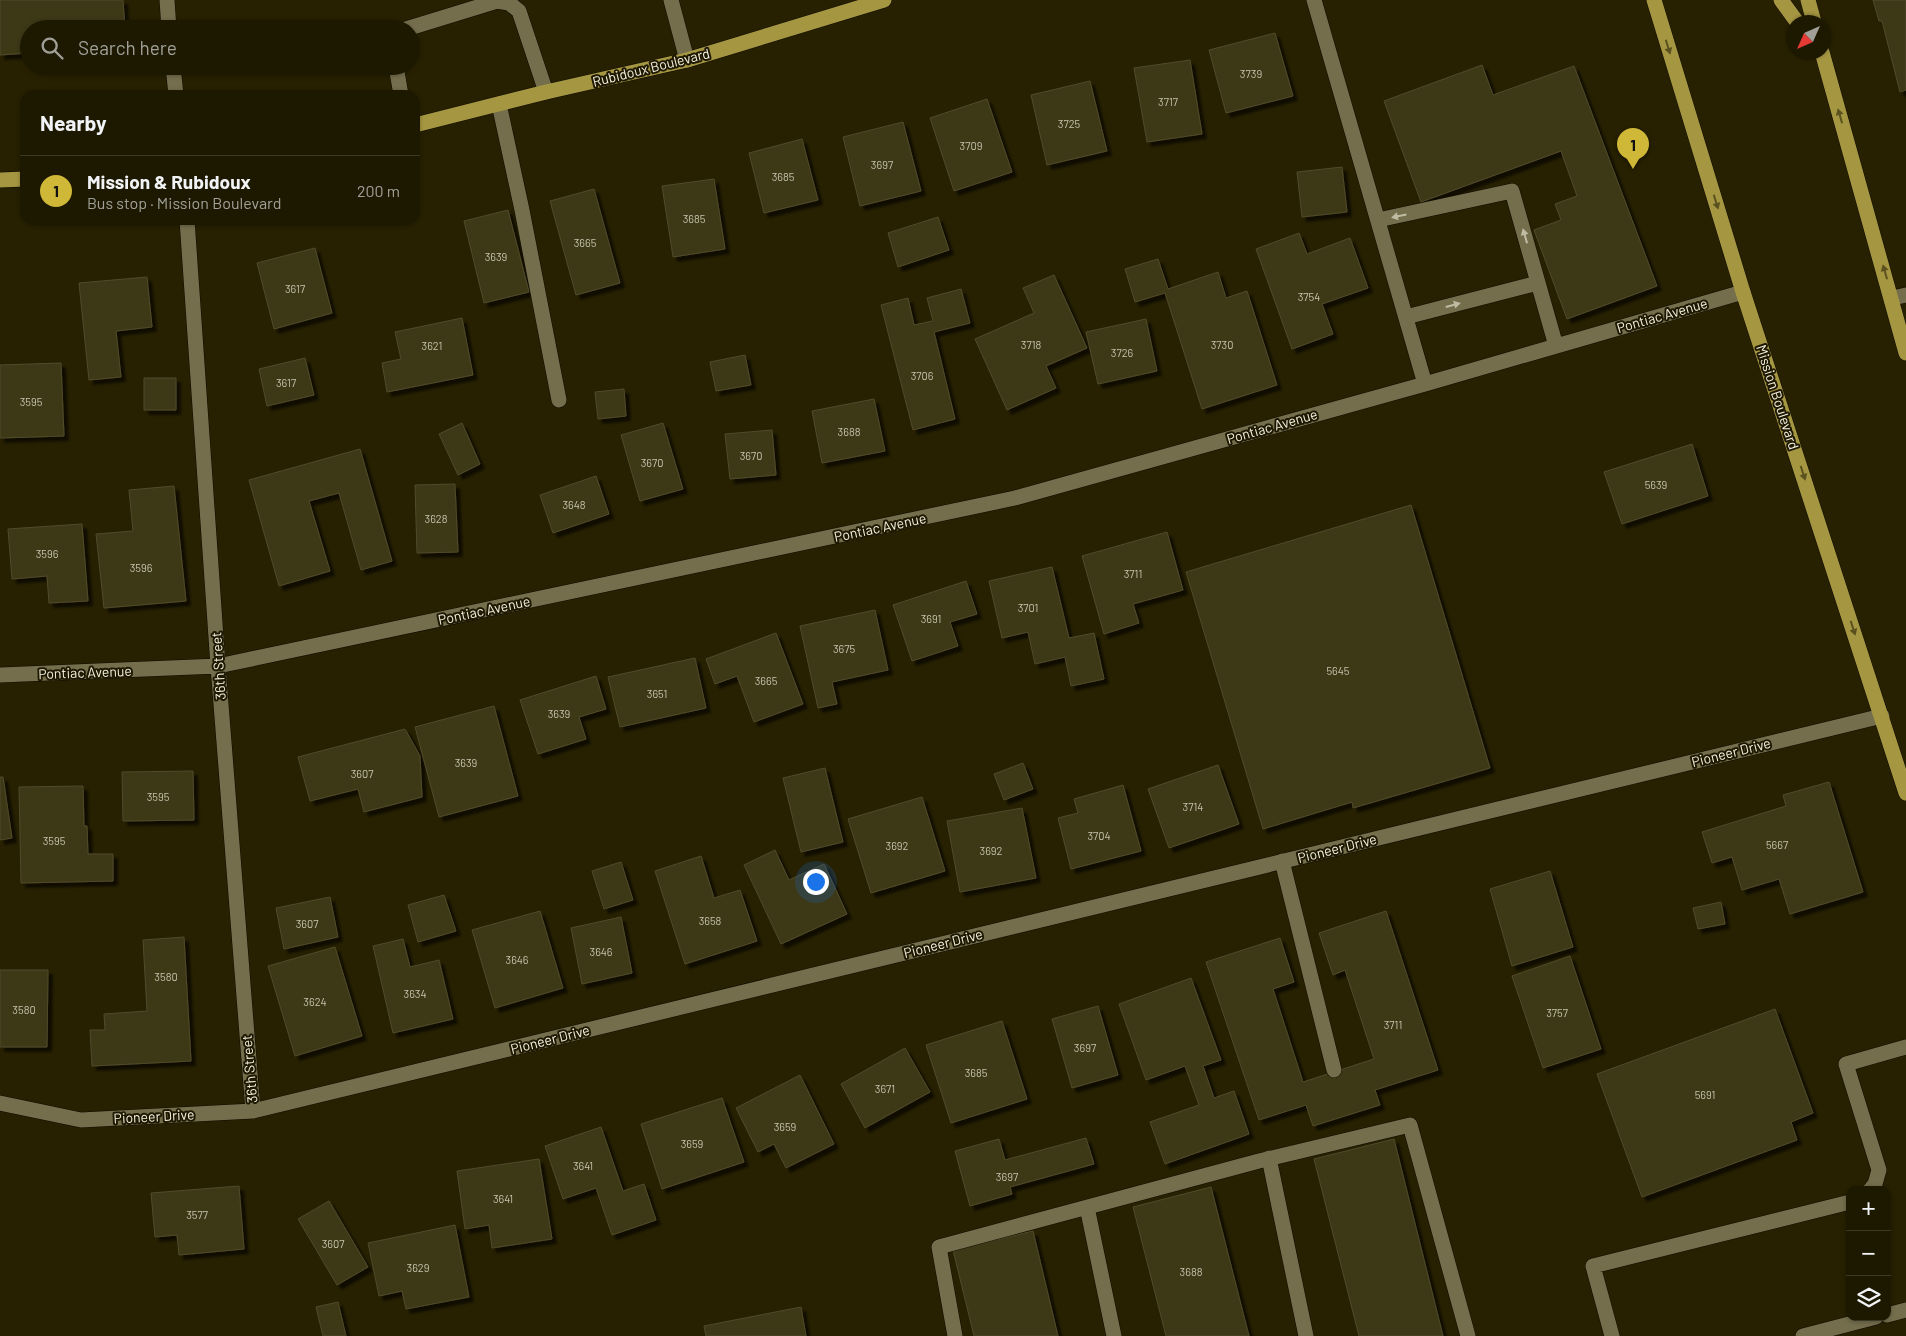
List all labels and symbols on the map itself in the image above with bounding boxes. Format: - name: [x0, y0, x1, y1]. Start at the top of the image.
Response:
- north arrow: [1786, 15, 1831, 60]
- one-way arrow: [1665, 39, 1673, 54]
- street label: Rubidoux Boulevard: [591, 44, 711, 90]
- house number: 3739: [1240, 67, 1262, 80]
- house number: 3717: [1158, 95, 1178, 108]
- one-way arrow: [1836, 108, 1844, 123]
- house number: 3725: [1058, 117, 1081, 130]
- pin: 1: [1617, 128, 1649, 169]
- house number: 3709: [960, 139, 983, 152]
- house number: 3697: [871, 158, 893, 171]
- house number: 3685: [772, 170, 795, 183]
- one-way arrow: [1712, 195, 1720, 210]
- house number: 3685: [683, 212, 706, 225]
- one-way arrow: [1391, 212, 1406, 220]
- one-way arrow: [1521, 228, 1529, 243]
- house number: 3665: [574, 236, 597, 249]
- house number: 3639: [485, 250, 508, 263]
- one-way arrow: [1880, 265, 1888, 280]
- house number: 3617: [285, 282, 305, 295]
- house number: 3754: [1298, 290, 1320, 303]
- street label: Pontiac Avenue: [1615, 294, 1709, 336]
- one-way arrow: [1446, 301, 1461, 309]
- house number: 3718: [1021, 338, 1042, 351]
- house number: 3730: [1211, 338, 1233, 351]
- house number: 3621: [422, 339, 442, 352]
- street label: Mission Boulevard: [1753, 342, 1803, 452]
- house number: 3726: [1111, 346, 1134, 359]
- house number: 3706: [911, 369, 934, 382]
- house number: 3617: [276, 376, 296, 389]
- house number: 3595: [20, 395, 43, 408]
- street label: Pontiac Avenue: [1225, 405, 1319, 447]
- house number: 3688: [838, 425, 861, 438]
- house number: 3670: [740, 449, 762, 462]
- house number: 3670: [641, 456, 663, 469]
- one-way arrow: [1799, 466, 1807, 481]
- house number: 5639: [1645, 478, 1668, 491]
- house number: 3648: [562, 498, 586, 511]
- street label: Pontiac Avenue: [832, 509, 928, 545]
- house number: 3628: [425, 512, 448, 525]
- house number: 3596: [36, 547, 59, 560]
- house number: 3596: [130, 561, 153, 574]
- house number: 3711: [1124, 567, 1142, 580]
- street label: Pontiac Avenue: [436, 592, 532, 628]
- house number: 3701: [1018, 601, 1038, 614]
- house number: 3691: [921, 612, 941, 625]
- one-way arrow: [1849, 621, 1857, 636]
- street label: 36th Street: [207, 631, 229, 701]
- house number: 3675: [833, 642, 855, 655]
- street label: Pontiac Avenue: [38, 662, 132, 682]
- house number: 5645: [1326, 664, 1350, 677]
- house number: 3665: [755, 674, 778, 687]
- house number: 3651: [647, 687, 667, 700]
- house number: 3639: [548, 707, 571, 720]
- street label: Pioneer Drive: [1690, 734, 1772, 770]
- house number: 3639: [455, 756, 478, 769]
- house number: 3607: [351, 767, 373, 780]
- house number: 3595: [147, 790, 170, 803]
- house number: 3714: [1183, 800, 1203, 813]
- house number: 3704: [1087, 829, 1111, 842]
- street label: Pioneer Drive: [1296, 830, 1378, 866]
- house number: 3595: [43, 834, 66, 847]
- house number: 5667: [1766, 838, 1788, 851]
- house number: 3692: [886, 839, 909, 852]
- house number: 3692: [980, 844, 1003, 857]
- your location: [803, 869, 829, 895]
- house number: 3658: [699, 914, 722, 927]
- house number: 3607: [296, 917, 318, 930]
- street label: Pioneer Drive: [902, 925, 984, 961]
- house number: 3646: [589, 945, 613, 958]
- house number: 3646: [505, 953, 529, 966]
- house number: 3580: [154, 970, 178, 983]
- house number: 3634: [403, 987, 427, 1000]
- house number: 3624: [303, 995, 327, 1008]
- house number: 3580: [12, 1003, 36, 1016]
- house number: 3757: [1546, 1006, 1568, 1019]
- house number: 3711: [1384, 1018, 1402, 1031]
- street label: Pioneer Drive: [509, 1021, 591, 1057]
- street label: 36th Street: [238, 1034, 260, 1104]
- house number: 3697: [1074, 1041, 1096, 1054]
- house number: 3685: [965, 1066, 988, 1079]
- house number: 3671: [875, 1082, 895, 1095]
- house number: 5691: [1695, 1088, 1715, 1101]
- street label: Pioneer Drive: [113, 1105, 195, 1127]
- house number: 3659: [774, 1120, 797, 1133]
- house number: 3659: [681, 1137, 704, 1150]
- house number: 3641: [573, 1159, 593, 1172]
- house number: 3697: [996, 1170, 1018, 1183]
- house number: 3641: [493, 1192, 513, 1205]
- house number: 3577: [186, 1208, 208, 1221]
- house number: 3607: [322, 1237, 344, 1250]
- house number: 3629: [407, 1261, 430, 1274]
- house number: 3688: [1180, 1265, 1203, 1278]

